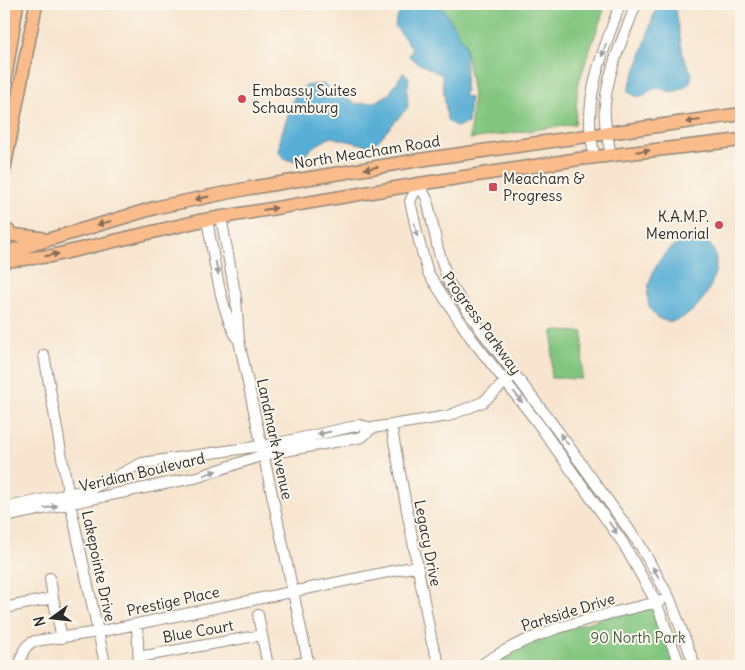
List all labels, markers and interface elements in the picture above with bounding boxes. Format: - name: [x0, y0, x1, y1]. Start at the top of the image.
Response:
- one-way arrow: [600, 43, 608, 58]
- place label: Embassy Suites Schaumburg: [252, 81, 357, 117]
- marker: Embassy Suites Schaumburg: [236, 93, 248, 105]
- one-way arrow: [685, 117, 701, 125]
- street label: North Meacham Road: [293, 131, 441, 173]
- one-way arrow: [635, 147, 651, 155]
- one-way arrow: [363, 164, 379, 172]
- place label: Meacham & Progress: [503, 169, 585, 205]
- marker: Meacham & Progress: [487, 181, 499, 193]
- one-way arrow: [195, 194, 210, 202]
- one-way arrow: [262, 205, 278, 213]
- place label: K.A.M.P. Memorial: [646, 207, 709, 243]
- one-way arrow: [96, 219, 111, 227]
- marker: K.A.M.P. Memorial: [713, 219, 725, 231]
- one-way arrow: [412, 223, 420, 238]
- one-way arrow: [45, 250, 61, 258]
- one-way arrow: [213, 260, 221, 276]
- street label: Progress Parkway: [438, 268, 526, 378]
- street label: Landmark Avenue: [253, 377, 297, 501]
- one-way arrow: [512, 390, 523, 403]
- one-way arrow: [316, 429, 332, 437]
- one-way arrow: [559, 432, 569, 446]
- street label: Veridian Boulevard: [77, 448, 207, 496]
- one-way arrow: [203, 469, 218, 477]
- street label: Legacy Drive: [410, 498, 446, 588]
- one-way arrow: [44, 503, 59, 511]
- street label: Lakepointe Drive: [78, 509, 120, 623]
- one-way arrow: [608, 522, 618, 535]
- one-way arrow: [652, 566, 661, 580]
- street label: Prestige Place: [125, 582, 221, 620]
- street label: Parkside Drive: [519, 589, 617, 635]
- north arrow: [28, 592, 78, 642]
- text: N: [29, 614, 49, 628]
- street label: Blue Court: [161, 615, 235, 647]
- park label: 90 North Park: [590, 628, 686, 647]

